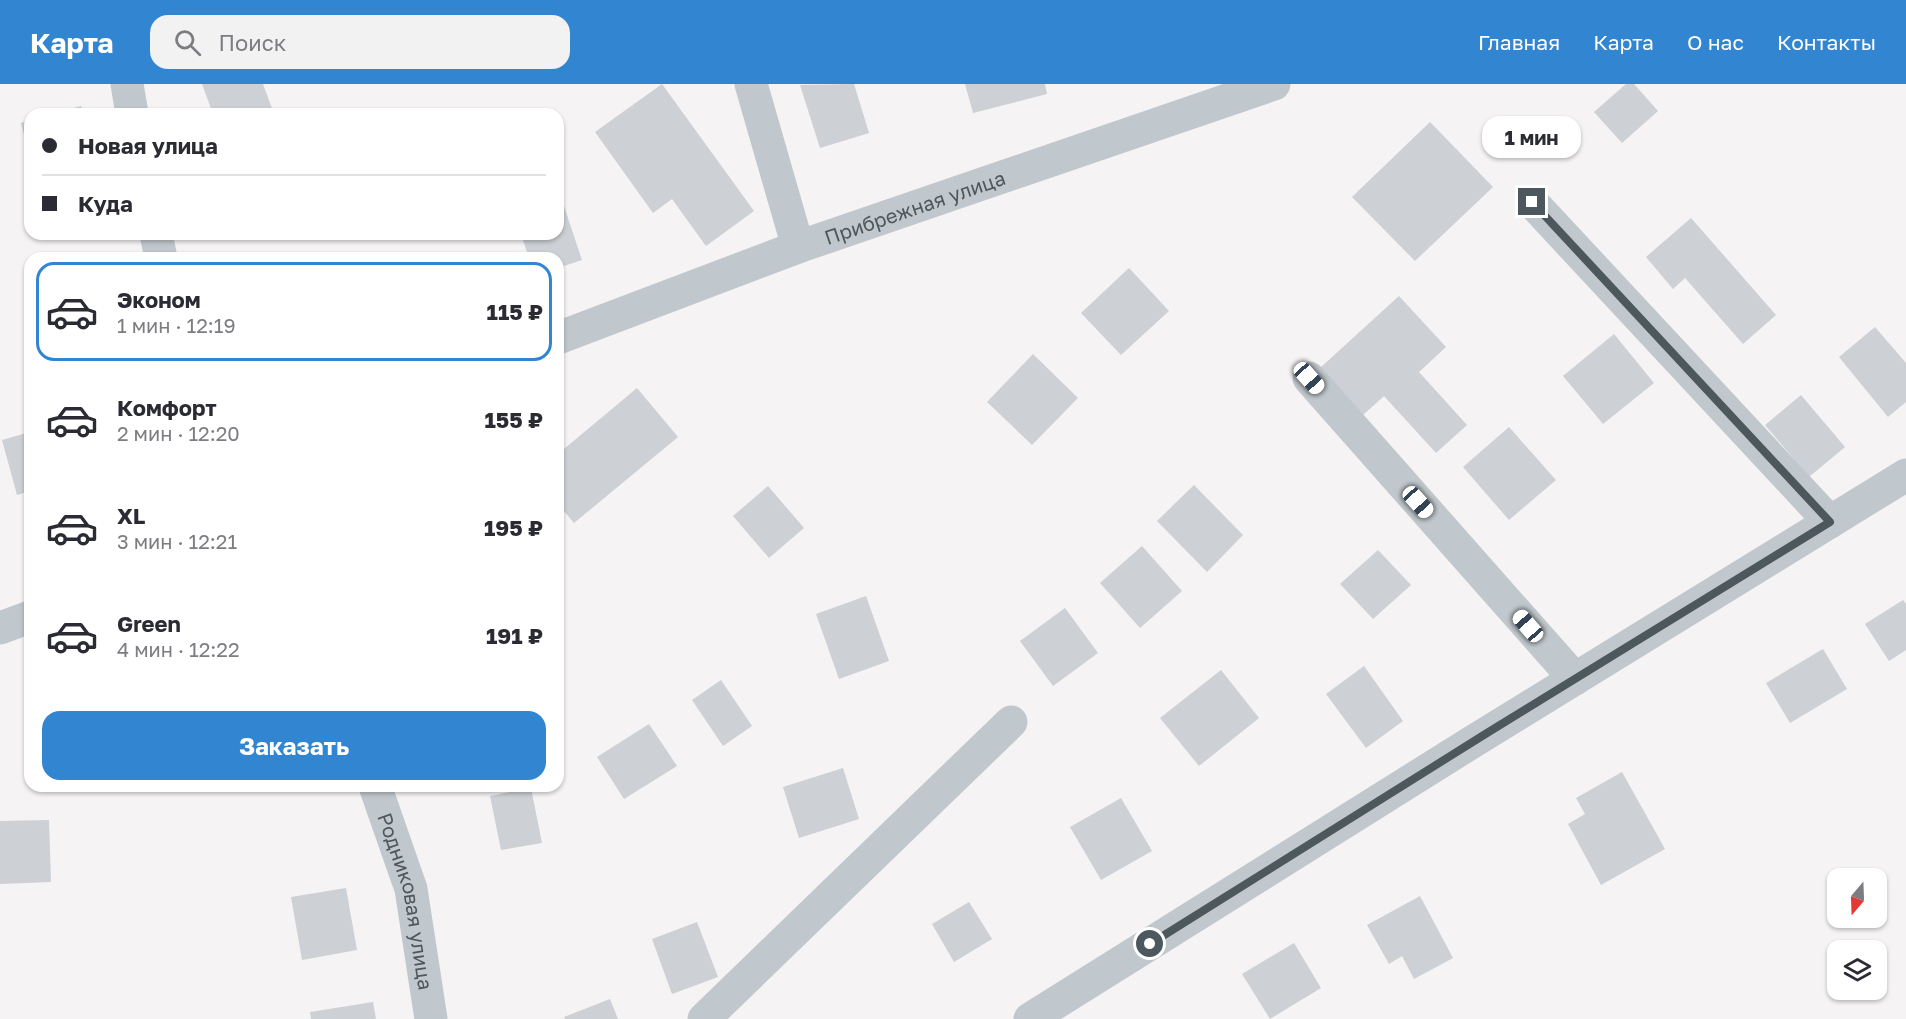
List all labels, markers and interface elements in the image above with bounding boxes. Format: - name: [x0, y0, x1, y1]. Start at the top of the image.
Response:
- search box: [150, 15, 570, 69]
- text: Карта: [30, 26, 114, 59]
- icon: search: [171, 26, 204, 59]
- text: Поиск: [219, 29, 286, 56]
- text: Главная: [1478, 29, 1560, 55]
- text: Карта: [1593, 29, 1654, 55]
- text: О нас: [1687, 29, 1744, 55]
- text: Контакты: [1777, 29, 1876, 55]
- callout: 1 мин: [1482, 115, 1582, 157]
- text: 1 мин: [1504, 125, 1559, 149]
- text: Новая улица: [78, 132, 218, 159]
- street label: Прибрежная улица: [821, 165, 1008, 249]
- route end: [1518, 188, 1545, 215]
- text: Куда: [78, 190, 133, 217]
- icon: car: [45, 285, 99, 339]
- text: Эконом: [117, 286, 201, 313]
- text: 115 ₽: [487, 298, 543, 325]
- text: 1 мин · 12:19: [117, 313, 236, 337]
- car: [1290, 359, 1328, 397]
- icon: car: [45, 393, 99, 447]
- text: Комфорт: [117, 394, 217, 421]
- text: 155 ₽: [484, 406, 543, 433]
- text: 2 мин · 12:20: [117, 421, 240, 445]
- car: [1399, 483, 1437, 521]
- icon: car: [45, 501, 99, 555]
- text: XL: [117, 502, 145, 529]
- text: 195 ₽: [484, 514, 543, 541]
- text: 3 мин · 12:21: [117, 529, 237, 553]
- car: [1509, 607, 1547, 645]
- icon: car: [45, 609, 99, 663]
- text: Green: [117, 610, 181, 637]
- text: 191 ₽: [486, 622, 543, 649]
- text: 4 мин · 12:22: [117, 637, 240, 661]
- button: Заказать: [42, 711, 546, 780]
- street label: Родниковая улица: [373, 809, 438, 992]
- north arrow: [1827, 868, 1887, 928]
- map controls: [1827, 868, 1887, 1000]
- route start: [1136, 930, 1163, 957]
- button: layers: [1827, 940, 1887, 1000]

